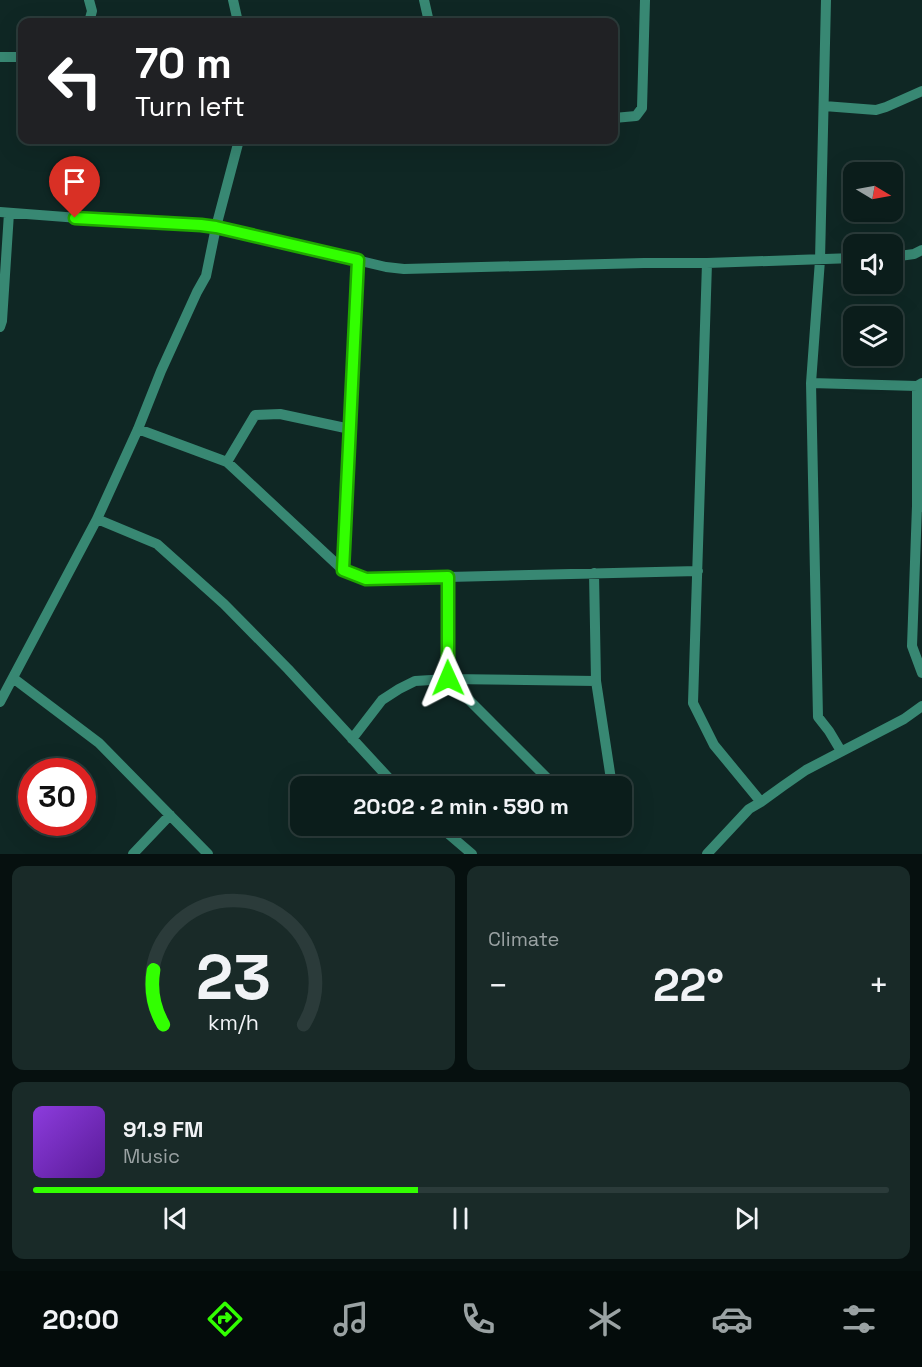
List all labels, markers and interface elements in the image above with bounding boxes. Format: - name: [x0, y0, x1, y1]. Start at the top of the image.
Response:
- text: 70 m: [135, 37, 232, 90]
- icon: left: [36, 42, 114, 120]
- text: Turn left: [135, 89, 245, 124]
- pin: [49, 156, 100, 218]
- north arrow: [843, 162, 903, 222]
- map controls: [843, 162, 903, 366]
- icon: arrive: [58, 165, 91, 198]
- button: sound: [843, 234, 903, 294]
- button: layers: [843, 306, 903, 366]
- position arrow: [416, 646, 480, 710]
- speed limit sign: 30: [18, 758, 96, 836]
- text: 20:02 · 2 min · 590 m: [353, 792, 569, 820]
- text: Climate: [488, 926, 559, 952]
- text: 23: [196, 938, 271, 1017]
- text: 22°: [653, 957, 724, 1014]
- text: −: [488, 965, 508, 1007]
- text: +: [869, 965, 889, 1007]
- text: km/h: [208, 1009, 259, 1036]
- text: 91.9 FM: [123, 1115, 203, 1143]
- text: Music: [123, 1143, 180, 1169]
- icon: previous: [159, 1202, 192, 1235]
- icon: pause: [444, 1202, 477, 1235]
- icon: next: [730, 1202, 763, 1235]
- icon: directions: [204, 1298, 246, 1340]
- icon: music: [330, 1298, 372, 1340]
- icon: phone: [457, 1298, 499, 1340]
- icon: climate: [584, 1298, 626, 1340]
- icon: car: [711, 1298, 753, 1340]
- icon: filters: [838, 1298, 880, 1340]
- text: 20:00: [42, 1302, 119, 1337]

